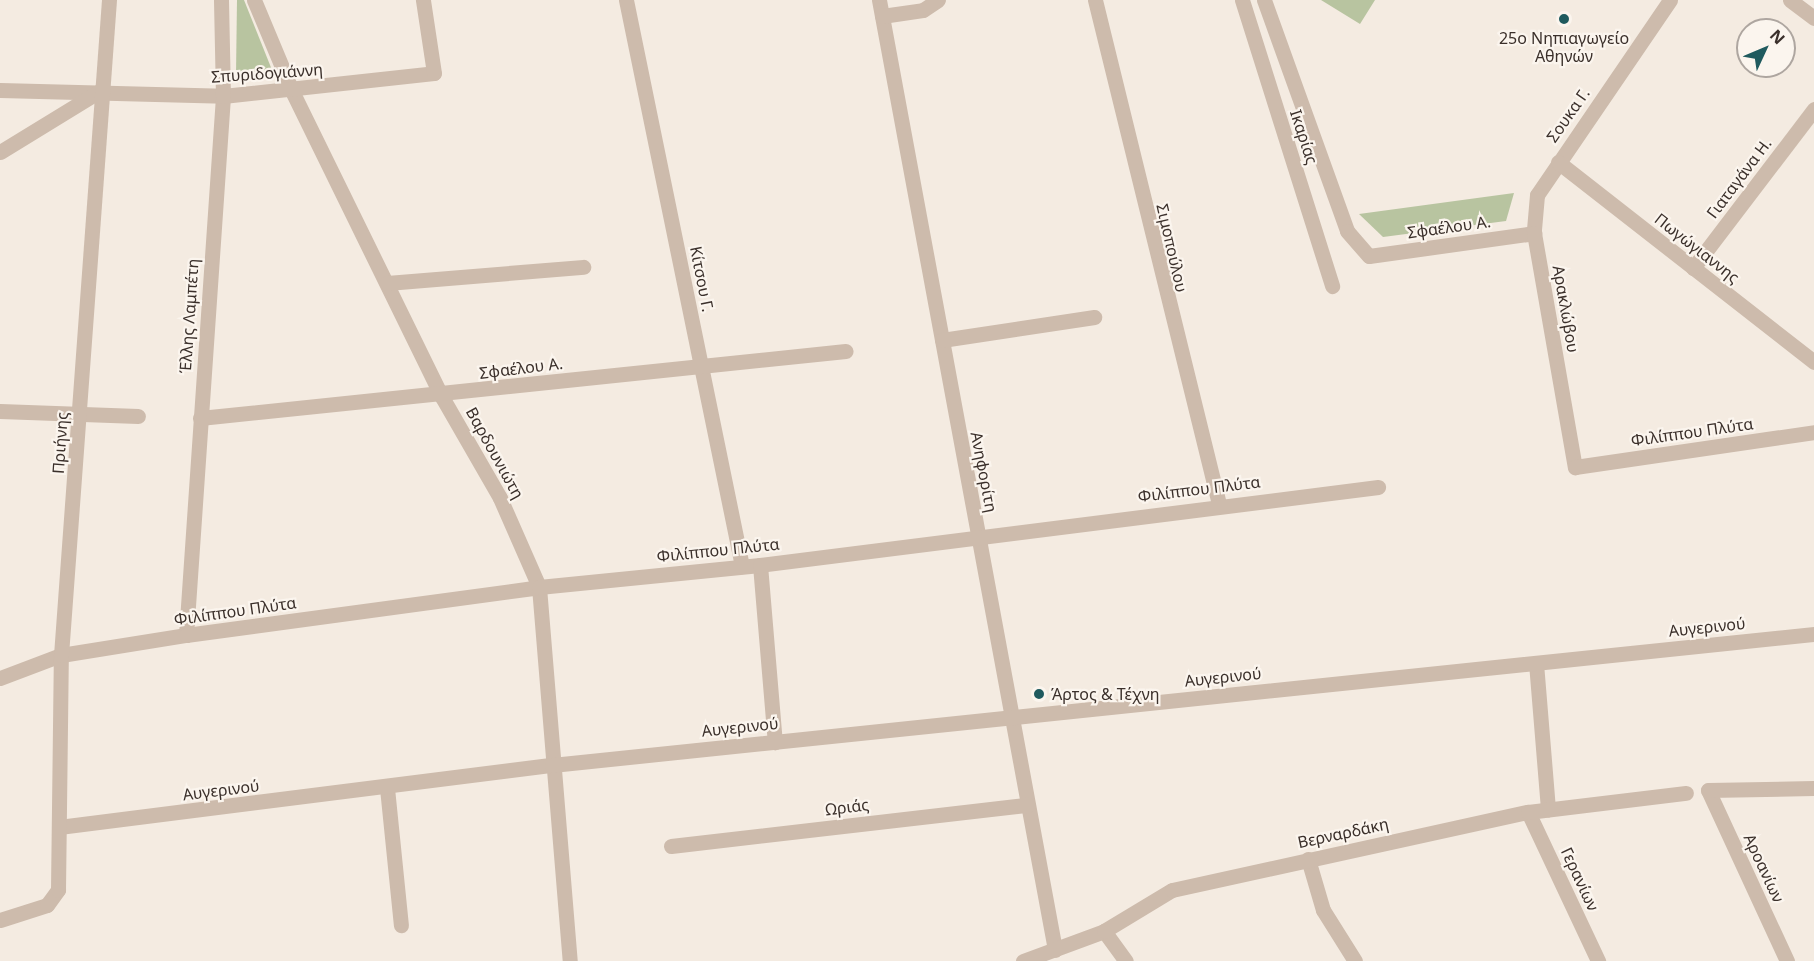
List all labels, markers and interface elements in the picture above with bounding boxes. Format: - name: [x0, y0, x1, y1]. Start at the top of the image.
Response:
- marker: 25ο Νηπιαγωγείο Αθηνών: [1557, 12, 1571, 26]
- north arrow: [1736, 18, 1796, 78]
- text: N: [1765, 25, 1790, 49]
- place label: 25ο Νηπιαγωγείο Αθηνών: [1499, 28, 1629, 66]
- street label: Σπυριδογιάννη: [211, 60, 323, 86]
- street label: Σουκα Γ.: [1542, 84, 1594, 146]
- street label: Ικαρίας: [1286, 107, 1322, 167]
- street label: Γιαταγάνα Η.: [1703, 134, 1775, 222]
- street label: Σιμοπούλου: [1152, 202, 1192, 294]
- street label: Πωγώγιαννης: [1651, 209, 1743, 287]
- street label: Σφαέλου Α.: [1406, 212, 1492, 242]
- street label: Κίτσου Γ.: [686, 245, 718, 313]
- street label: Έλλης Λαμπέτη: [175, 258, 203, 374]
- street label: Αρακλώβου: [1549, 264, 1583, 354]
- street label: Σφαέλου Α.: [478, 353, 564, 383]
- street label: Βαρδουνιώτη: [462, 404, 528, 502]
- street label: Πριήνης: [48, 411, 72, 475]
- street label: Φιλίππου Πλύτα: [1630, 414, 1754, 450]
- street label: Ανηφορίτη: [967, 430, 1001, 514]
- street label: Φιλίππου Πλύτα: [1137, 472, 1261, 506]
- street label: Φιλίππου Πλύτα: [656, 534, 780, 566]
- street label: Φιλίππου Πλύτα: [173, 593, 297, 629]
- street label: Αυγερινού: [1668, 613, 1746, 641]
- street label: Αυγερινού: [1184, 663, 1262, 691]
- place label: Άρτος & Τέχνη: [1051, 684, 1160, 704]
- marker: Άρτος & Τέχνη: [1032, 687, 1046, 701]
- street label: Αυγερινού: [701, 713, 779, 741]
- street label: Αυγερινού: [182, 776, 260, 804]
- street label: Ωριάς: [824, 795, 870, 819]
- street label: Βερναρδάκη: [1296, 814, 1390, 852]
- street label: Αροανίων: [1740, 831, 1788, 905]
- street label: Γερανίων: [1557, 844, 1603, 914]

